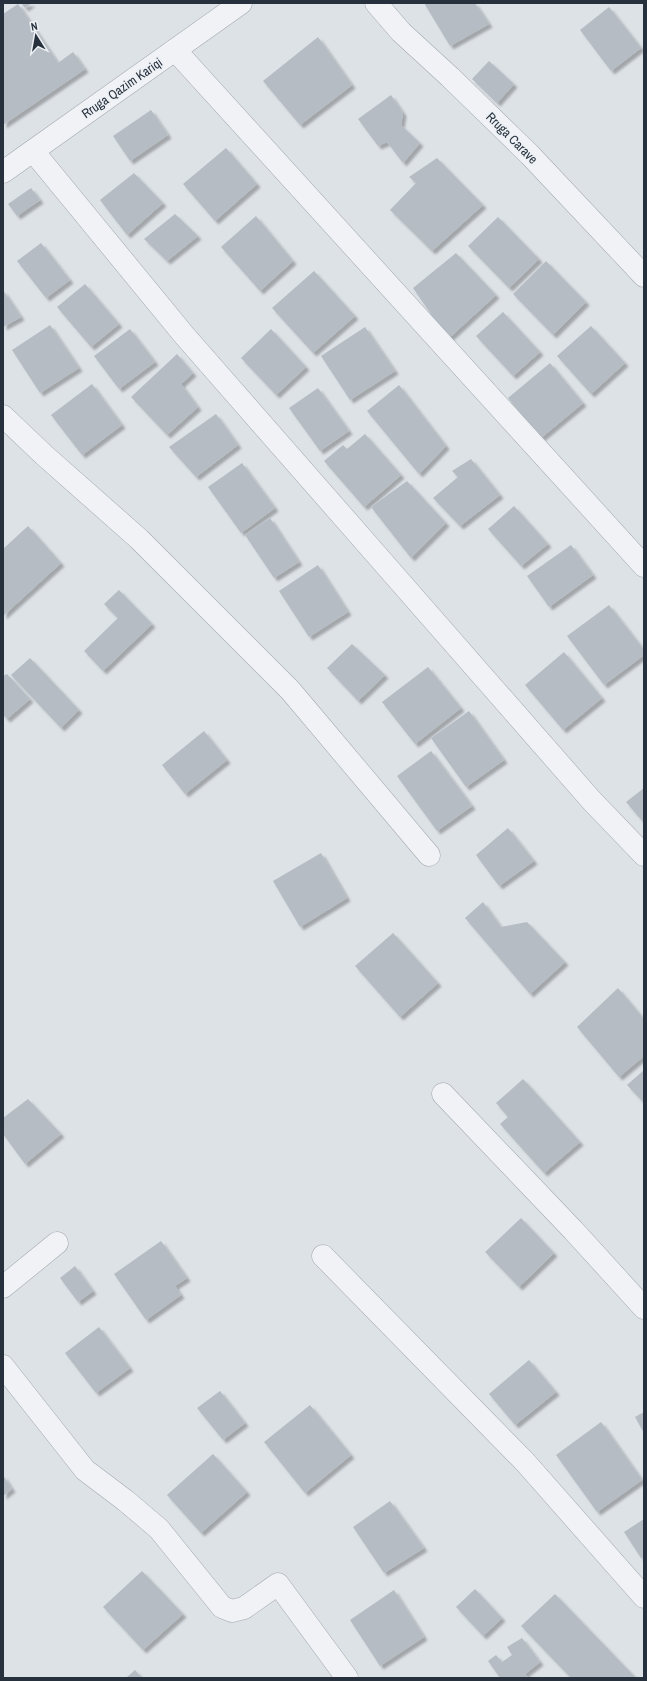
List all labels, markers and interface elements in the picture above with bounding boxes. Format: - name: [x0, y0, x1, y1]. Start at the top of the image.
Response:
- north arrow: [16, 16, 56, 56]
- text: N: [30, 19, 39, 34]
- street label: Rruga Qazim Kariqi: [78, 54, 166, 122]
- street label: Rruga Carave: [483, 109, 542, 168]

